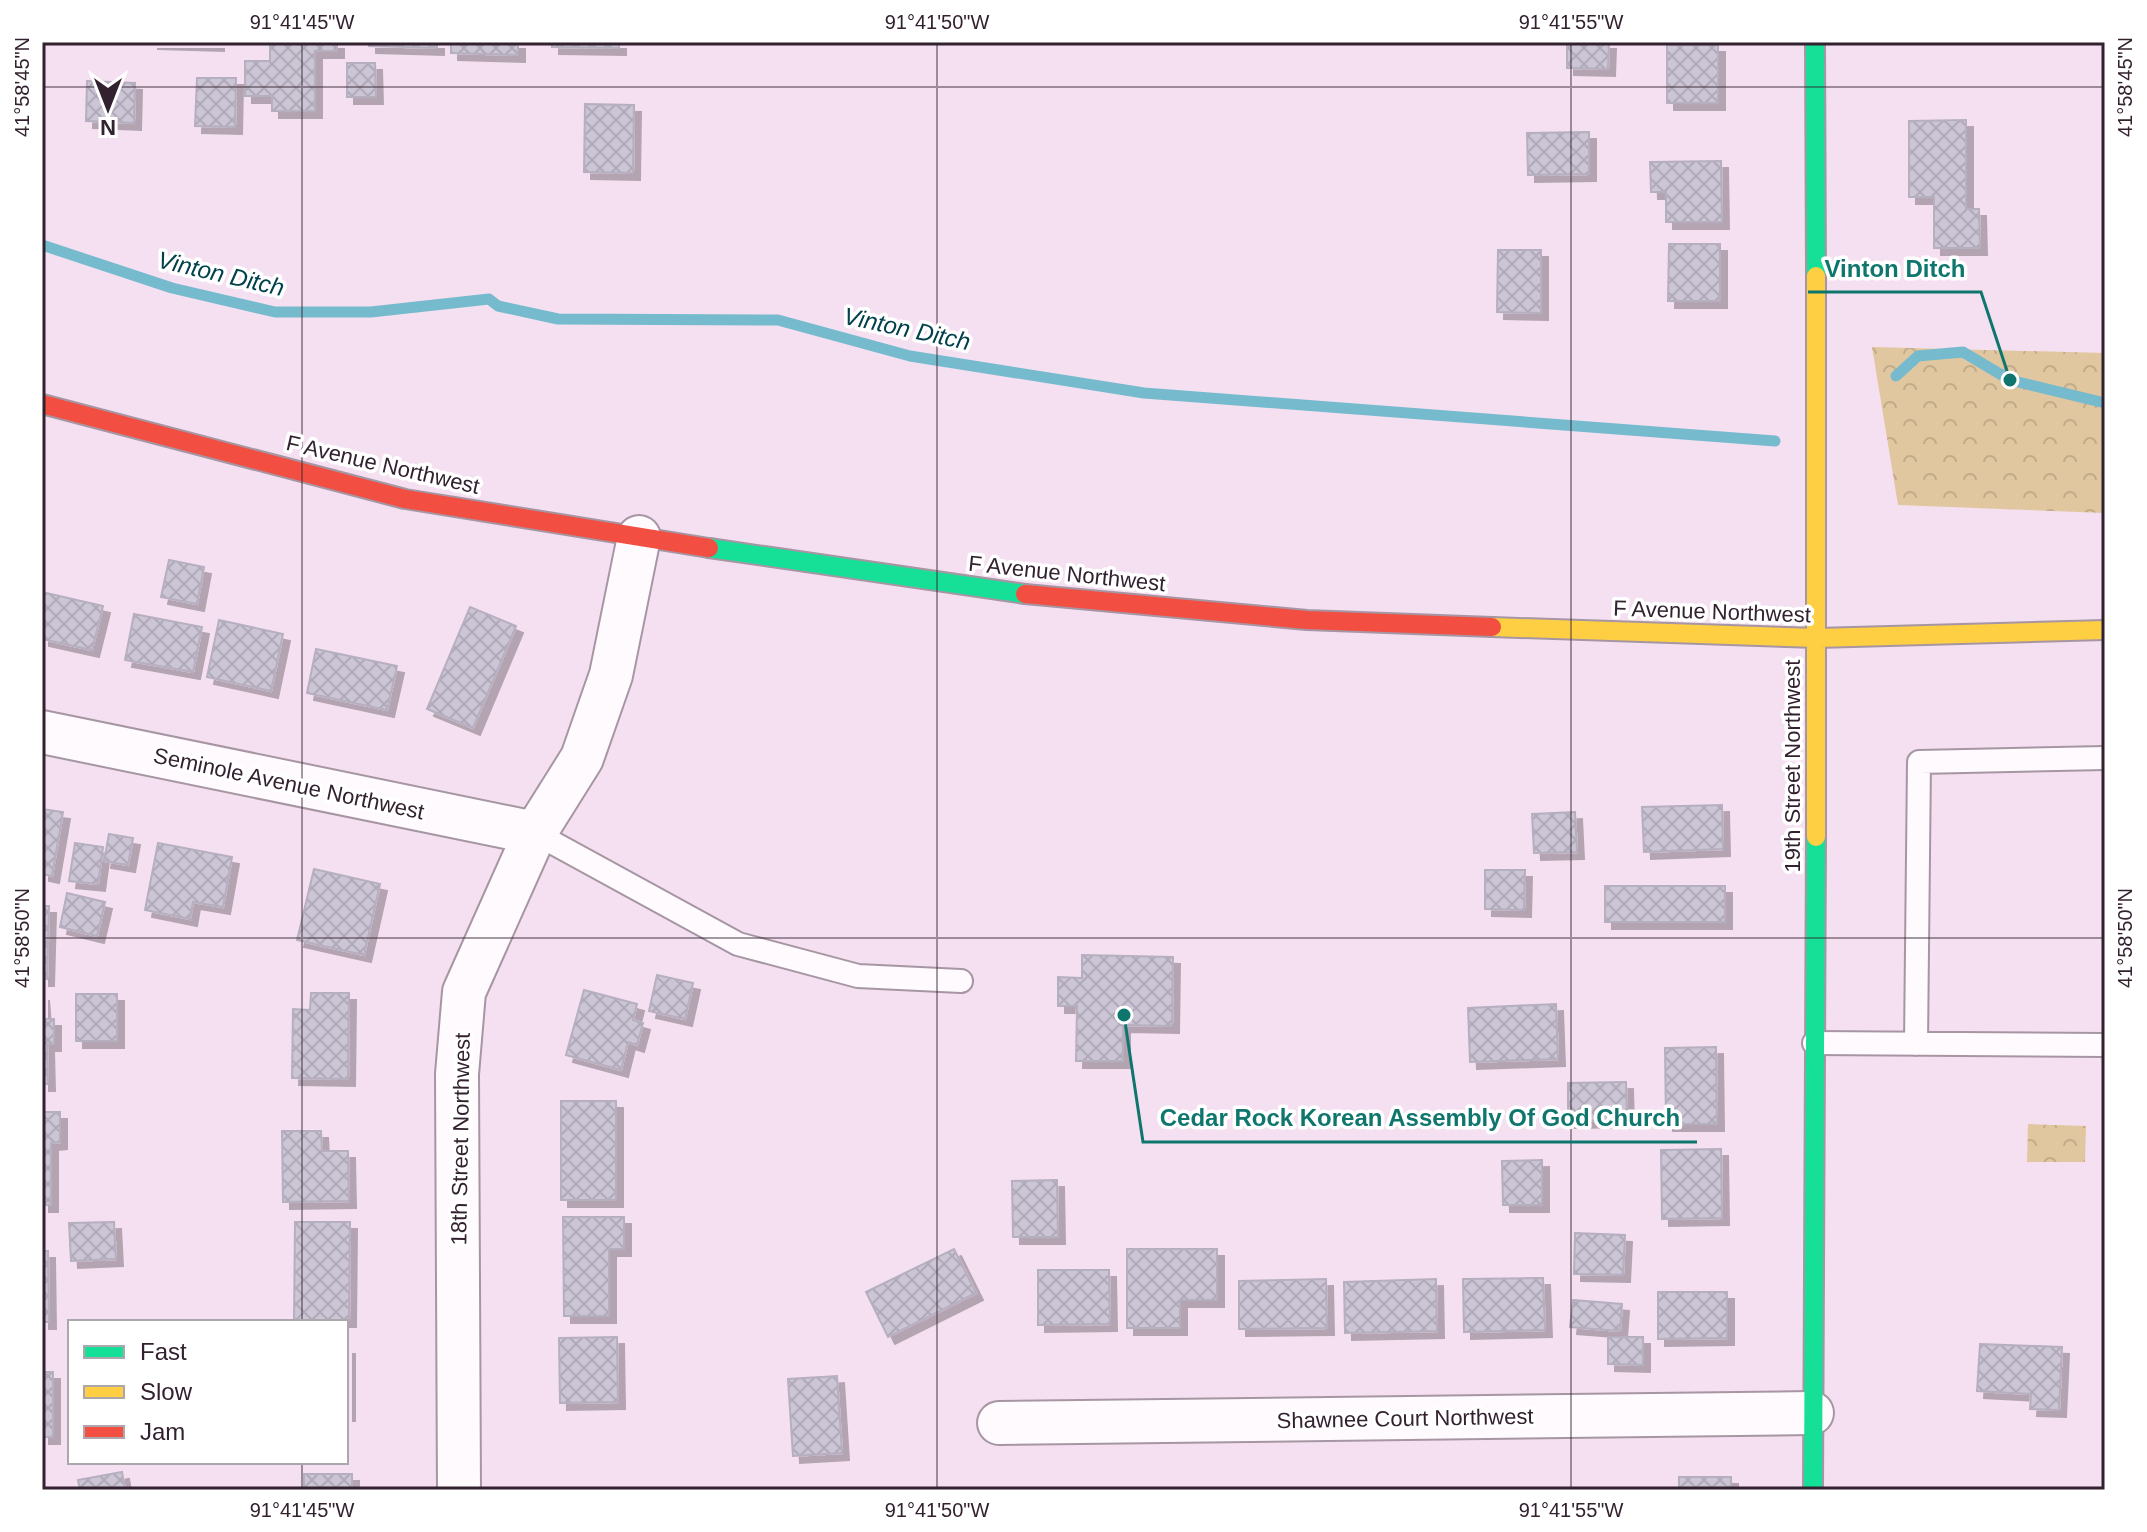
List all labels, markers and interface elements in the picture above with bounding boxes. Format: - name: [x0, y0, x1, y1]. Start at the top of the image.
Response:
- text: 91°41'45"W: [250, 11, 354, 33]
- text: 91°41'50"W: [885, 11, 989, 33]
- text: 91°41'55"W: [1519, 11, 1623, 33]
- text: 41°58'45"N: [11, 37, 33, 137]
- text: 41°58'45"N: [2114, 37, 2136, 137]
- north arrow: [68, 68, 148, 148]
- text: N: [100, 115, 116, 140]
- callout: Vinton Ditch: [1808, 244, 1981, 292]
- water label: Vinton Ditch: [155, 246, 287, 301]
- text: Vinton Ditch: [1825, 255, 1965, 282]
- water label: Vinton Ditch: [841, 302, 973, 355]
- street label: F Avenue Northwest: [284, 430, 482, 499]
- street label: F Avenue Northwest: [967, 551, 1167, 596]
- street label: F Avenue Northwest: [1613, 596, 1811, 627]
- street label: 19th Street Northwest: [1780, 660, 1805, 872]
- street label: Seminole Avenue Northwest: [151, 743, 426, 824]
- text: 41°58'50"N: [11, 888, 33, 988]
- text: 41°58'50"N: [2114, 888, 2136, 988]
- street label: 18th Street Northwest: [446, 1032, 475, 1246]
- callout: Cedar Rock Korean Assembly Of God Church: [1143, 1094, 1697, 1142]
- text: Cedar Rock Korean Assembly Of God Church: [1160, 1104, 1680, 1131]
- legend: [68, 1320, 348, 1464]
- text: Fast: [140, 1338, 187, 1365]
- text: Slow: [140, 1378, 193, 1405]
- street label: Shawnee Court Northwest: [1276, 1404, 1534, 1433]
- text: Jam: [140, 1418, 185, 1445]
- text: 91°41'45"W: [250, 1499, 354, 1521]
- text: 91°41'50"W: [885, 1499, 989, 1521]
- text: 91°41'55"W: [1519, 1499, 1623, 1521]

